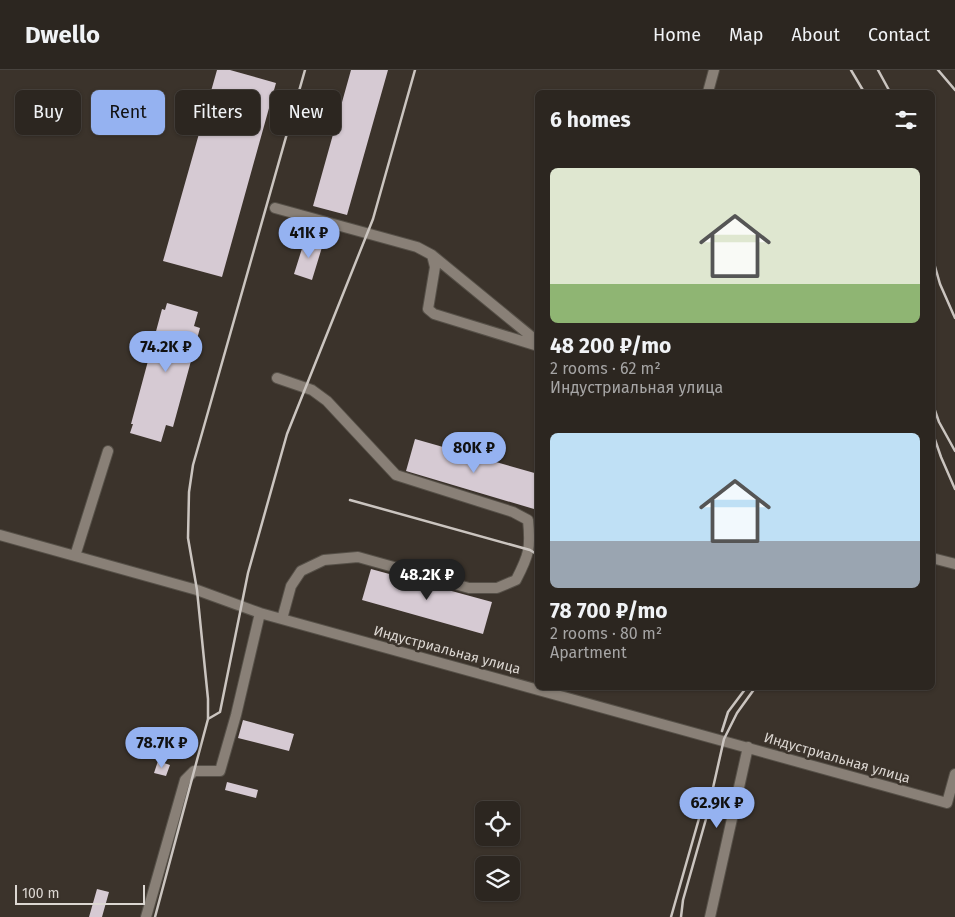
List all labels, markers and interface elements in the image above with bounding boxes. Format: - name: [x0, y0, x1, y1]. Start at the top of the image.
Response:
- text: Dwello: [25, 21, 100, 49]
- text: Home: [653, 24, 701, 46]
- text: Map: [729, 24, 763, 46]
- text: About: [791, 24, 840, 46]
- text: Contact: [868, 24, 930, 46]
- chip: Buy: [15, 90, 81, 135]
- chip: Rent: [91, 90, 165, 135]
- chip: Filters: [175, 90, 260, 135]
- chip: New: [270, 90, 341, 135]
- icon: filters: [892, 106, 920, 134]
- text: 6 homes: [550, 107, 631, 133]
- icon: home: [690, 201, 780, 291]
- pin: 41K ₽: [274, 216, 344, 259]
- text: 41K ₽: [290, 223, 328, 242]
- pin: 74.2K ₽: [120, 330, 212, 373]
- text: 48 200 ₽/mo: [550, 333, 671, 359]
- text: 74.2K ₽: [140, 337, 192, 356]
- text: 2 rooms · 62 m²: [550, 359, 661, 378]
- text: Индустриальная улица: [550, 378, 723, 397]
- pin: 80K ₽: [439, 432, 509, 474]
- text: 80K ₽: [453, 438, 495, 457]
- icon: home: [690, 466, 780, 556]
- pin: 48.2K ₽: [381, 558, 473, 601]
- text: 48.2K ₽: [400, 565, 454, 584]
- text: 78 700 ₽/mo: [550, 598, 668, 624]
- street label: Индустриальная улица: [372, 622, 522, 678]
- text: 2 rooms · 80 m²: [550, 624, 662, 643]
- text: Apartment: [550, 643, 627, 662]
- pin: 78.7K ₽: [116, 726, 208, 769]
- street label: Индустриальная улица: [762, 729, 912, 787]
- text: 78.7K ₽: [136, 733, 188, 752]
- pin: 62.9K ₽: [671, 786, 763, 829]
- text: 62.9K ₽: [691, 793, 743, 812]
- map controls: [475, 801, 520, 901]
- button: locate: [475, 801, 520, 846]
- button: layers: [475, 856, 520, 901]
- scale bar: [15, 882, 145, 905]
- text: 100 m: [22, 885, 59, 902]

